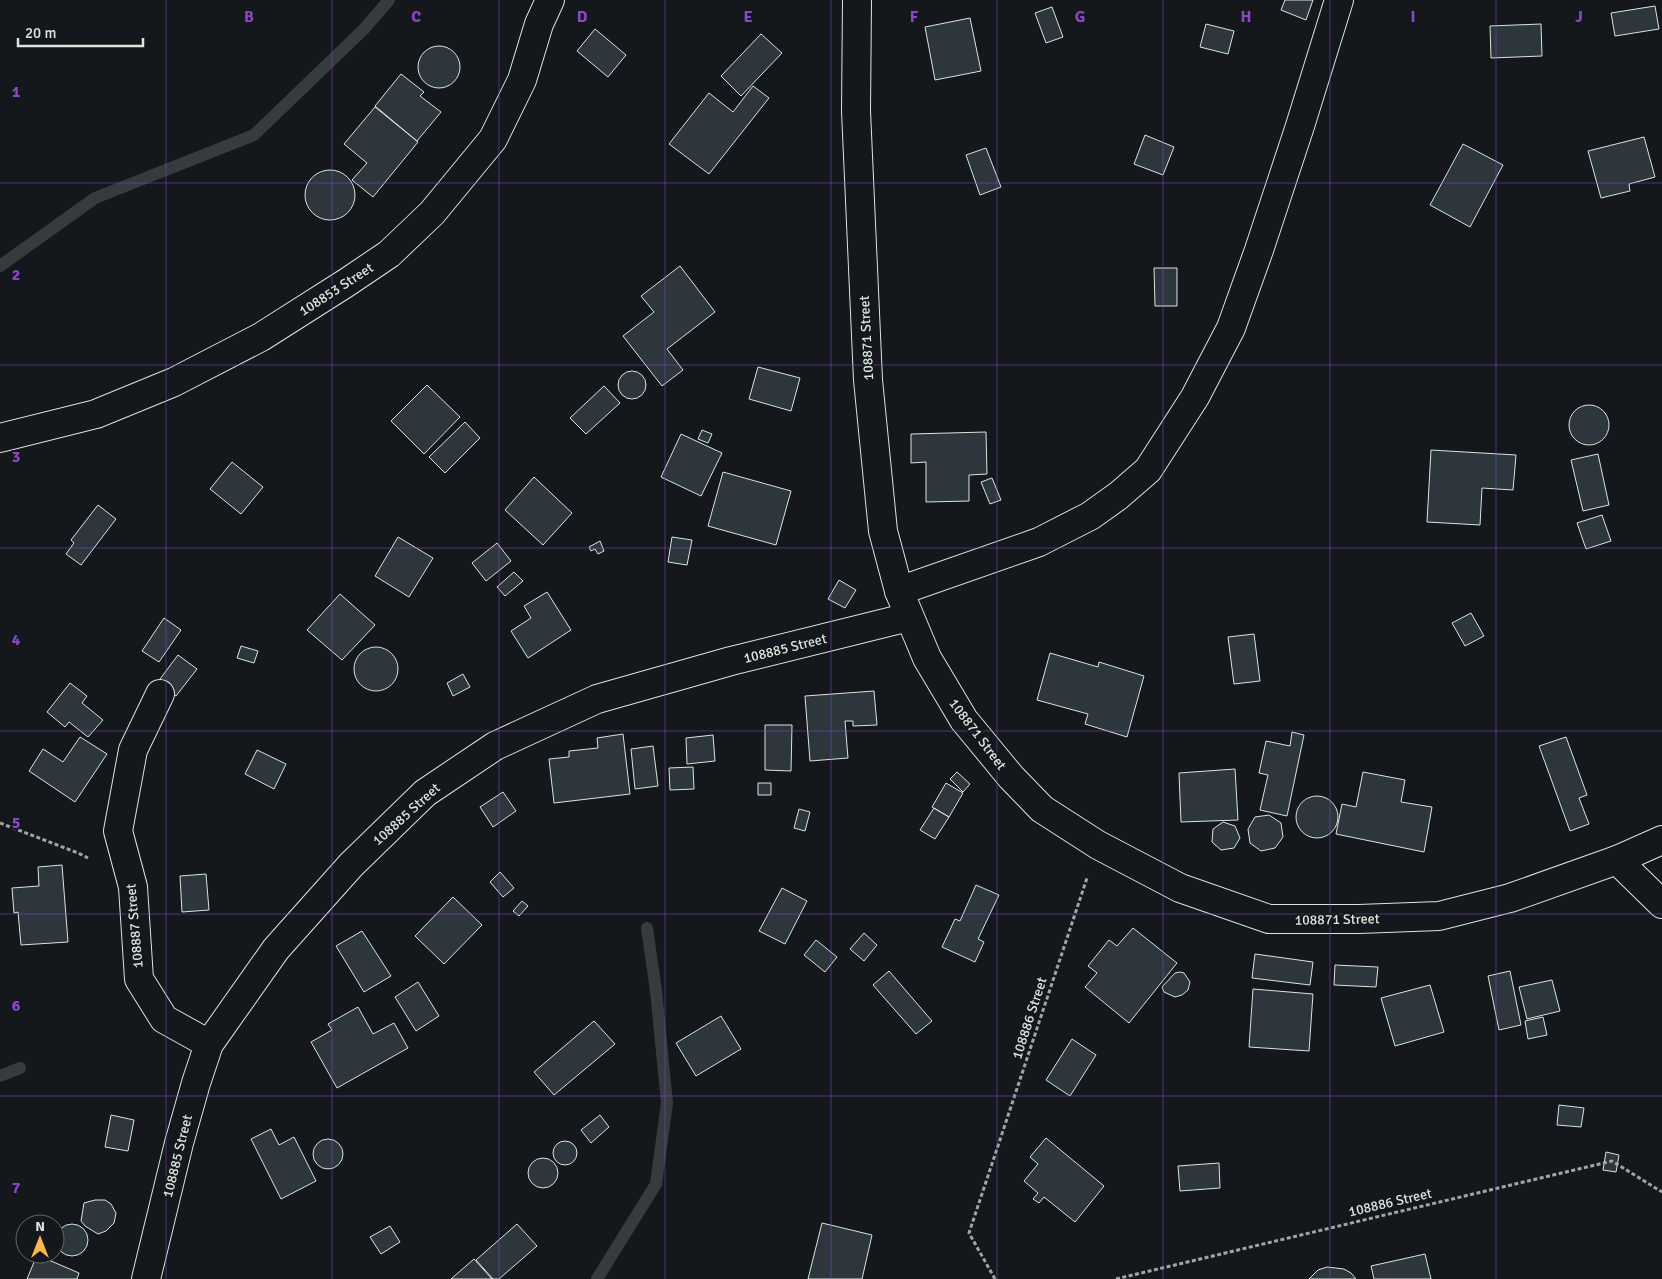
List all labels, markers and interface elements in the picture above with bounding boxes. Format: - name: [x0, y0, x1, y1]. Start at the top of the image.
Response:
- text: B: [244, 7, 254, 27]
- text: C: [411, 7, 421, 27]
- text: D: [577, 7, 588, 27]
- text: E: [743, 7, 753, 27]
- text: F: [910, 7, 919, 27]
- text: G: [1075, 7, 1085, 27]
- text: H: [1241, 7, 1251, 27]
- text: I: [1410, 7, 1416, 27]
- text: J: [1575, 7, 1583, 27]
- scale bar: [18, 15, 142, 47]
- text: 20 m: [25, 24, 56, 42]
- text: 1: [12, 82, 21, 102]
- street label: 108853 Street: [296, 259, 377, 320]
- text: 2: [12, 265, 20, 285]
- street label: 108871 Street: [856, 295, 877, 381]
- text: 3: [12, 447, 20, 467]
- text: 4: [12, 630, 21, 650]
- street label: 108885 Street: [742, 630, 828, 667]
- street label: 108871 Street: [945, 695, 1010, 773]
- street label: 108885 Street: [369, 780, 444, 849]
- text: 5: [12, 813, 20, 833]
- street label: 108887 Street: [122, 883, 147, 969]
- street label: 108871 Street: [1294, 910, 1380, 929]
- street label: 108886 Street: [1008, 975, 1051, 1061]
- text: 6: [12, 996, 21, 1016]
- street label: 108885 Street: [159, 1113, 196, 1199]
- text: 7: [12, 1178, 21, 1198]
- street label: 108886 Street: [1347, 1185, 1433, 1220]
- north arrow: [15, 1214, 65, 1264]
- text: N: [35, 1218, 45, 1235]

